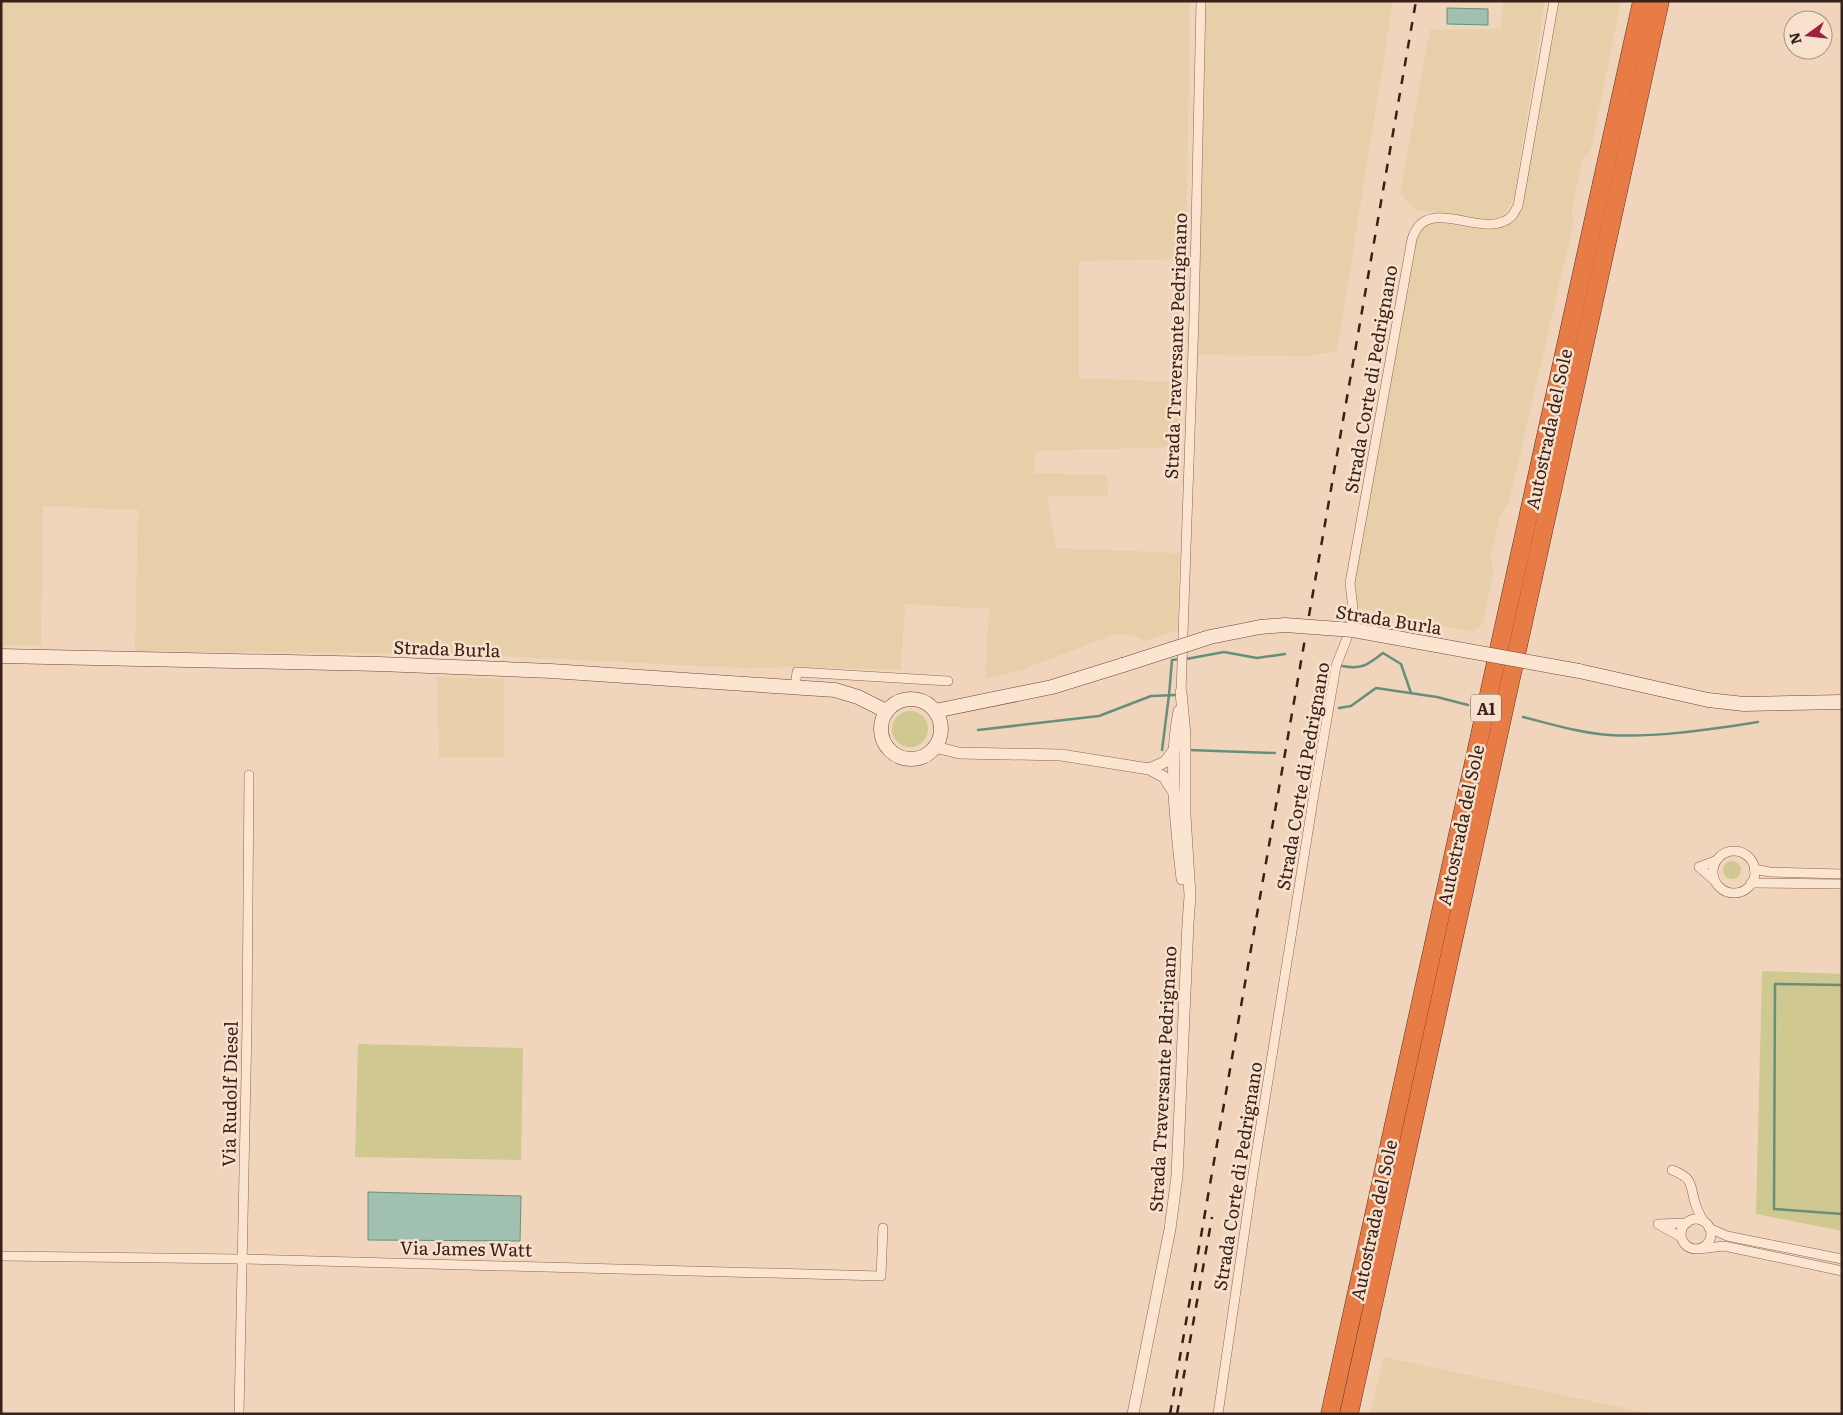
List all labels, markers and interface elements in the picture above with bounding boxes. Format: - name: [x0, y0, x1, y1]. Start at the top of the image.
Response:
- north arrow: [1783, 10, 1833, 60]
- text: N: [1783, 30, 1806, 47]
- street label: Strada Traversante Pedrignano: [1157, 212, 1193, 480]
- street label: Strada Corte di Pedrignano: [1337, 263, 1403, 495]
- street label: Autostrada del Sole: [1518, 346, 1578, 512]
- street label: Strada Burla: [1334, 597, 1444, 641]
- street label: Strada Burla: [393, 633, 501, 663]
- street label: Strada Corte di Pedrignano: [1269, 660, 1335, 892]
- road number: A1: [1471, 694, 1501, 721]
- street label: Autostrada del Sole: [1430, 742, 1490, 908]
- street label: Strada Traversante Pedrignano: [1142, 945, 1182, 1213]
- street label: Via Rudolf Diesel: [214, 1021, 244, 1167]
- street label: Strada Corte di Pedrignano: [1206, 1060, 1268, 1292]
- street label: Autostrada del Sole: [1343, 1137, 1403, 1303]
- street label: Via James Watt: [400, 1233, 533, 1263]

